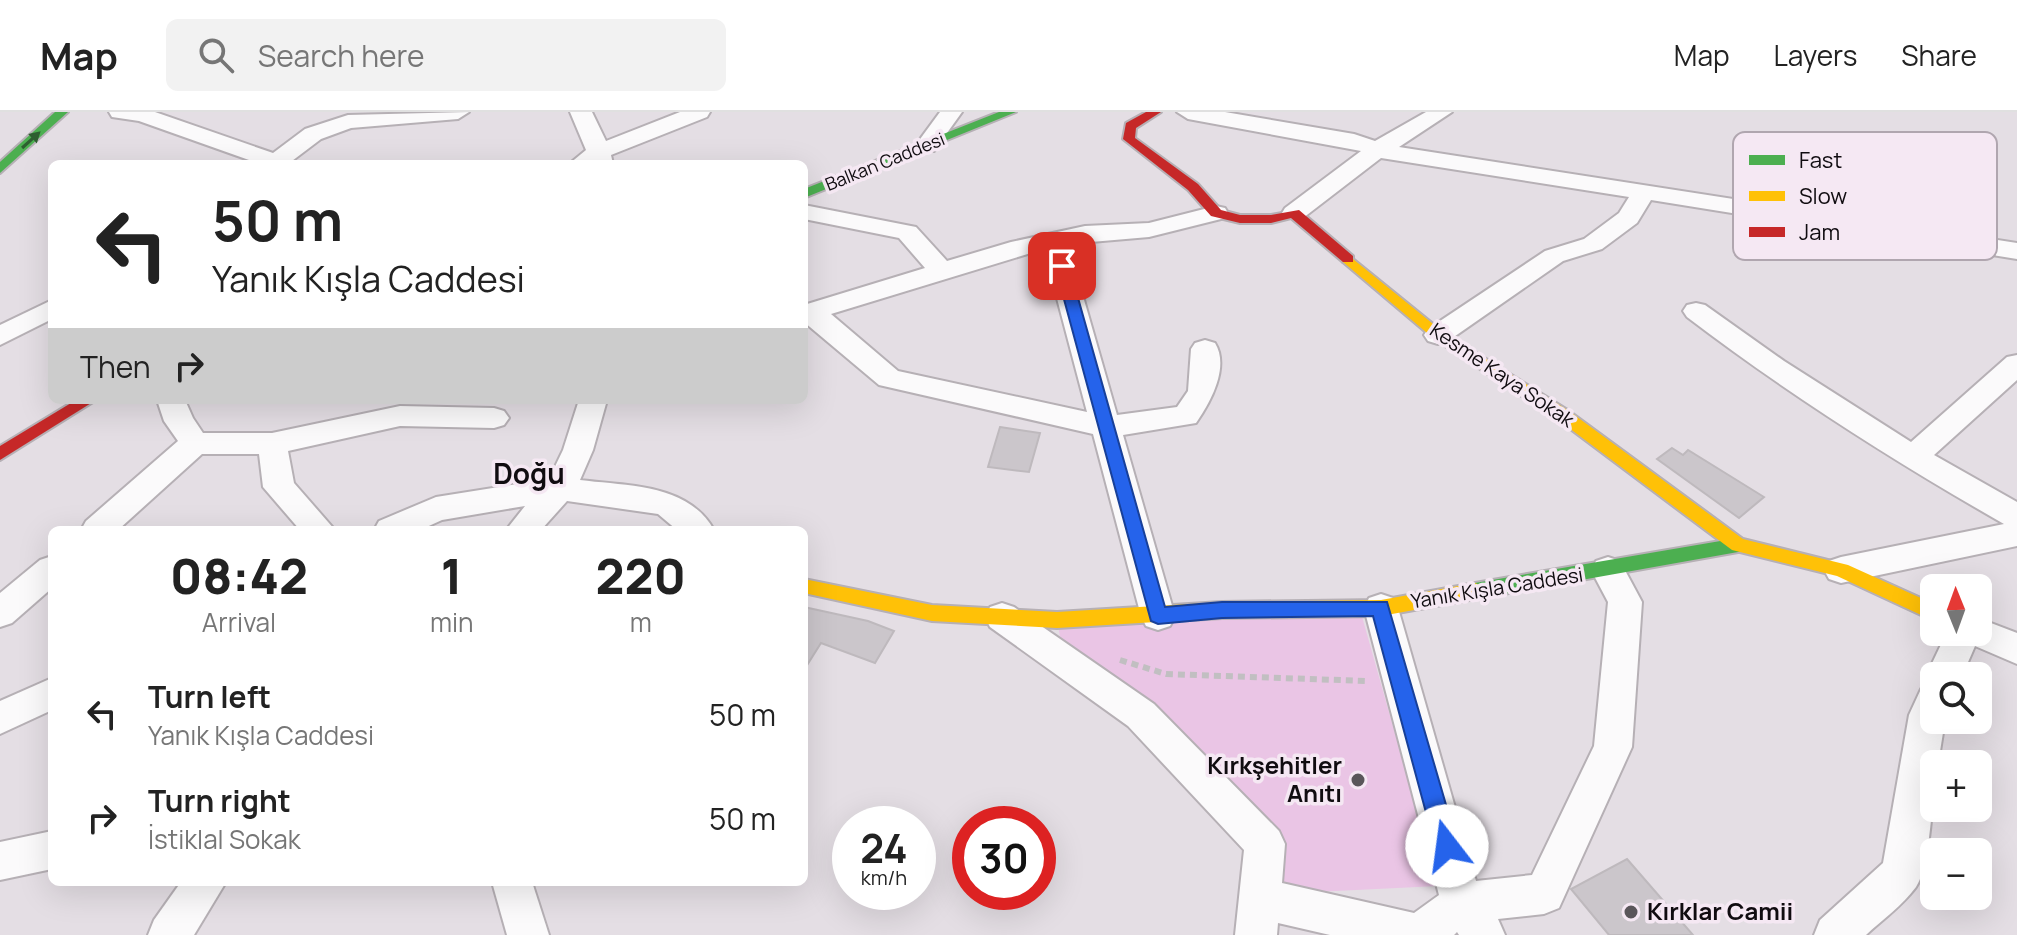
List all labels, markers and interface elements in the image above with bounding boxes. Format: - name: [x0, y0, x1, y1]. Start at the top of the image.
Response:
- search box: [166, 19, 726, 91]
- text: Map: [40, 29, 118, 81]
- icon: search: [194, 33, 238, 77]
- text: Search here: [258, 35, 425, 76]
- text: Map: [1674, 36, 1730, 74]
- text: Layers: [1774, 36, 1857, 74]
- text: Share: [1901, 36, 1977, 74]
- street label: Balkan Caddesi: [821, 126, 948, 196]
- one-way arrow: [21, 132, 40, 150]
- legend: [1733, 132, 1997, 260]
- text: Fast: [1799, 145, 1842, 175]
- text: 50 m: [212, 181, 343, 258]
- text: Slow: [1799, 181, 1847, 211]
- icon: left: [80, 192, 184, 296]
- text: Jam: [1799, 217, 1840, 247]
- pin: [1028, 232, 1096, 300]
- icon: arrive: [1040, 244, 1084, 288]
- text: Yanık Kışla Caddesi: [212, 254, 525, 303]
- street label: Kesme Kaya Sokak: [1425, 316, 1581, 434]
- icon: right: [167, 344, 211, 388]
- text: Then: [80, 346, 151, 387]
- district label: Doğu: [493, 454, 565, 492]
- text: 08:42: [170, 543, 308, 608]
- text: 1: [441, 543, 463, 608]
- text: 220: [596, 543, 686, 608]
- street label: Yanık Kışla Caddesi: [1409, 561, 1585, 614]
- north arrow: [1920, 574, 1992, 646]
- map controls: [1920, 574, 1992, 910]
- text: Arrival: [202, 604, 276, 640]
- text: min: [430, 604, 474, 640]
- text: m: [630, 604, 652, 640]
- button: search: [1920, 662, 1992, 734]
- text: Turn left: [148, 676, 271, 717]
- icon: left: [80, 692, 124, 736]
- text: 50 m: [709, 694, 776, 735]
- text: Yanık Kışla Caddesi: [148, 717, 374, 753]
- place label: Kırkşehitler Anıtı: [1207, 748, 1342, 809]
- button: +: [1920, 750, 1992, 822]
- marker: Kırkşehitler Anıtı: [1349, 771, 1367, 789]
- text: Turn right: [148, 780, 291, 821]
- icon: right: [80, 796, 124, 840]
- text: 50 m: [709, 798, 776, 839]
- position arrow: [1405, 804, 1489, 888]
- speed limit sign: 30: [952, 806, 1056, 910]
- text: 24: [860, 820, 908, 875]
- text: İstiklal Sokak: [148, 821, 301, 857]
- button: −: [1920, 838, 1992, 910]
- text: km/h: [861, 864, 907, 891]
- place label: Kırklar Camii: [1647, 894, 1793, 927]
- marker: Kırklar Camii: [1622, 903, 1640, 921]

